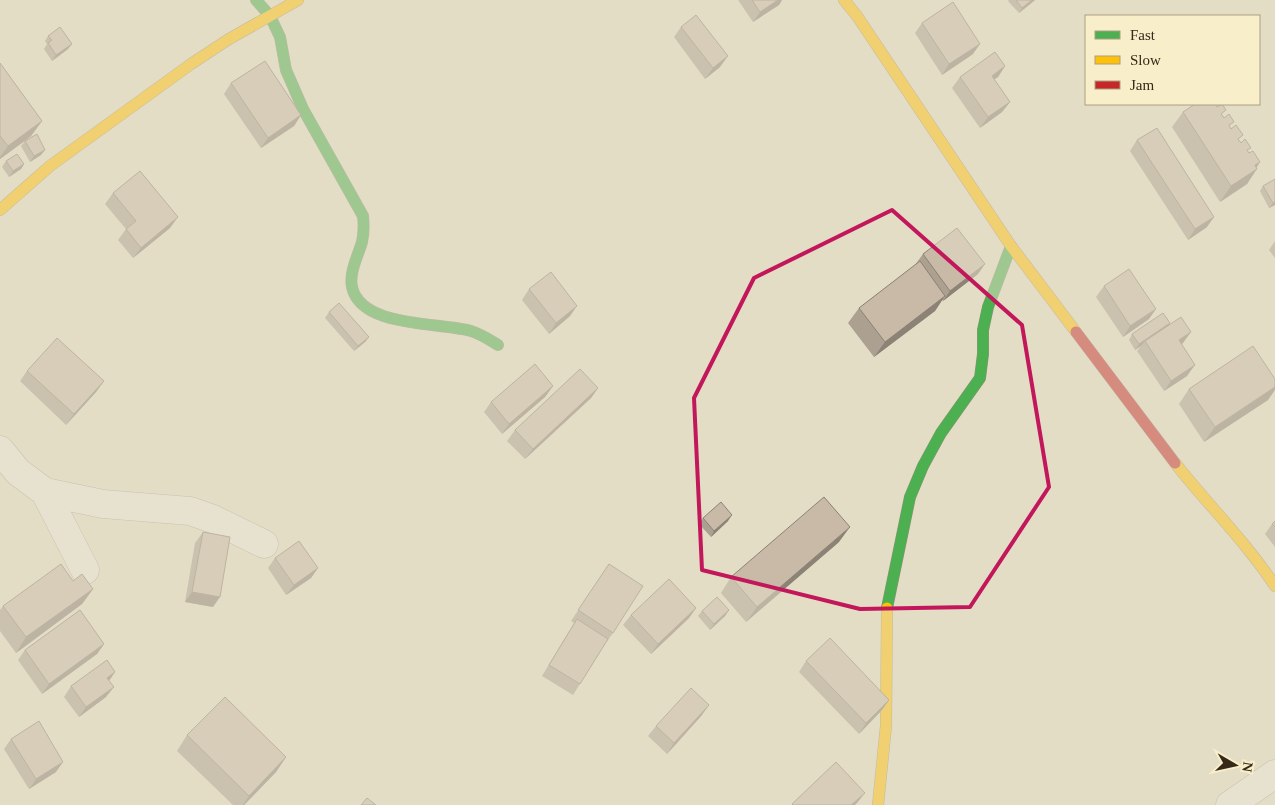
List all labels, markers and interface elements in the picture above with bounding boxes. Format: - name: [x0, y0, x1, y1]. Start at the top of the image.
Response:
- legend: [1085, 15, 1260, 105]
- text: Fast: [1130, 27, 1156, 43]
- text: Slow: [1130, 52, 1161, 68]
- text: Jam: [1130, 77, 1154, 93]
- north arrow: [1210, 740, 1260, 790]
- text: N: [1239, 761, 1256, 773]

